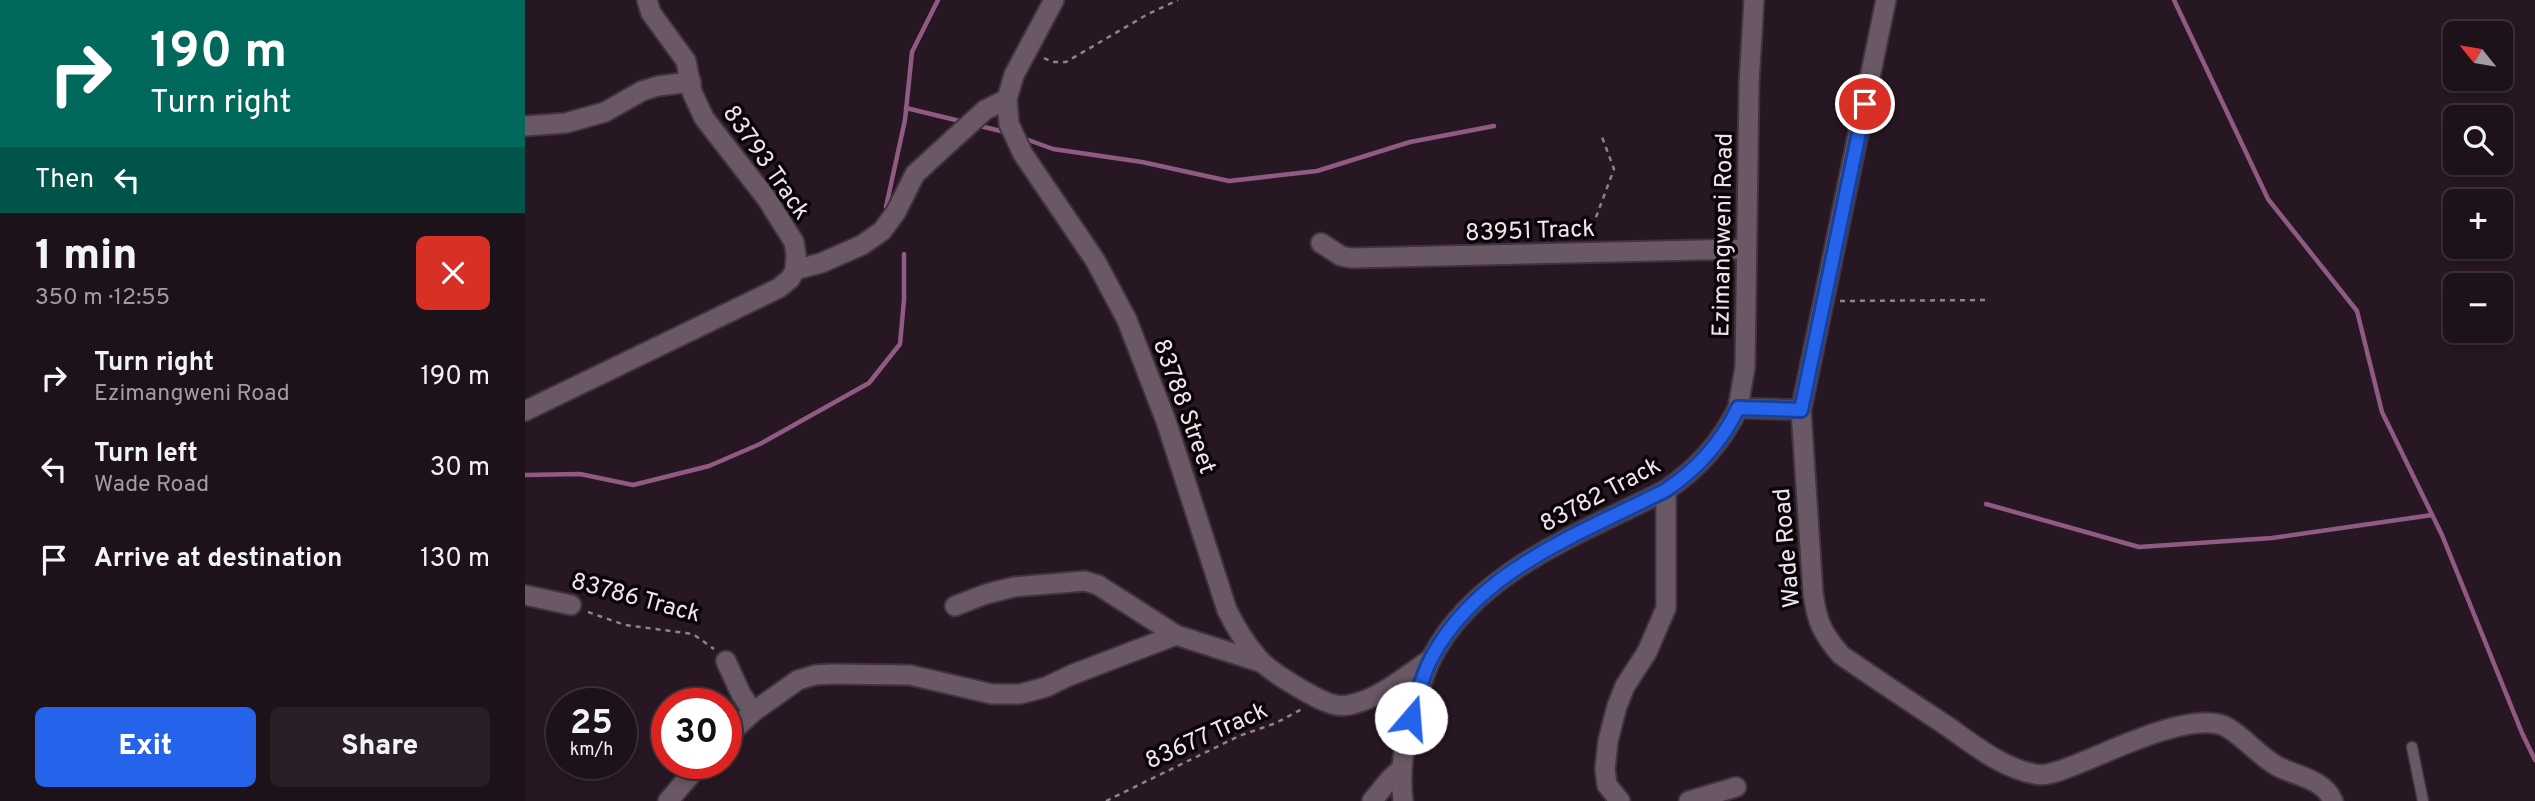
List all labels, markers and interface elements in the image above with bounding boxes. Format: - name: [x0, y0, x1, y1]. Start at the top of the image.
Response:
- north arrow: [2443, 21, 2513, 91]
- map controls: [2443, 21, 2513, 343]
- text: 190 m: [150, 23, 287, 85]
- icon: right: [35, 28, 126, 119]
- pin: [1835, 74, 1895, 134]
- text: Turn right: [150, 84, 292, 124]
- icon: arrive: [1846, 85, 1884, 123]
- street label: 83793 Track: [715, 100, 816, 226]
- button: search: [2443, 105, 2513, 175]
- street label: Ezimangweni Road: [1707, 133, 1741, 337]
- icon: left: [108, 161, 146, 199]
- text: Then: [35, 164, 94, 197]
- button: +: [2443, 189, 2513, 259]
- street label: 83951 Track: [1465, 215, 1596, 249]
- text: 1 min: [35, 231, 138, 284]
- button: close: [416, 236, 490, 310]
- button: −: [2443, 273, 2513, 343]
- text: 350 m · 12:55: [35, 284, 170, 313]
- street label: 83788 Street: [1145, 335, 1221, 478]
- text: Turn right: [94, 347, 214, 380]
- icon: right: [35, 359, 73, 397]
- text: 190 m: [420, 361, 490, 394]
- text: Ezimangweni Road: [94, 380, 290, 409]
- text: Turn left: [94, 438, 198, 471]
- icon: left: [35, 450, 73, 488]
- street label: 83782 Track: [1535, 451, 1667, 540]
- text: 30 m: [430, 452, 490, 485]
- text: Wade Road: [94, 471, 209, 500]
- street label: Wade Road: [1768, 487, 1808, 609]
- icon: arrive: [35, 541, 73, 579]
- text: Arrive at destination: [94, 543, 342, 576]
- text: 130 m: [420, 543, 490, 576]
- street label: 83786 Track: [567, 567, 704, 631]
- position arrow: [1374, 681, 1448, 755]
- speed limit sign: 30: [651, 688, 742, 779]
- street label: 83677 Track: [1141, 696, 1273, 777]
- text: 25: [570, 702, 613, 746]
- button: Exit: [35, 707, 256, 787]
- button: Share: [270, 707, 490, 787]
- text: km/h: [570, 739, 613, 762]

